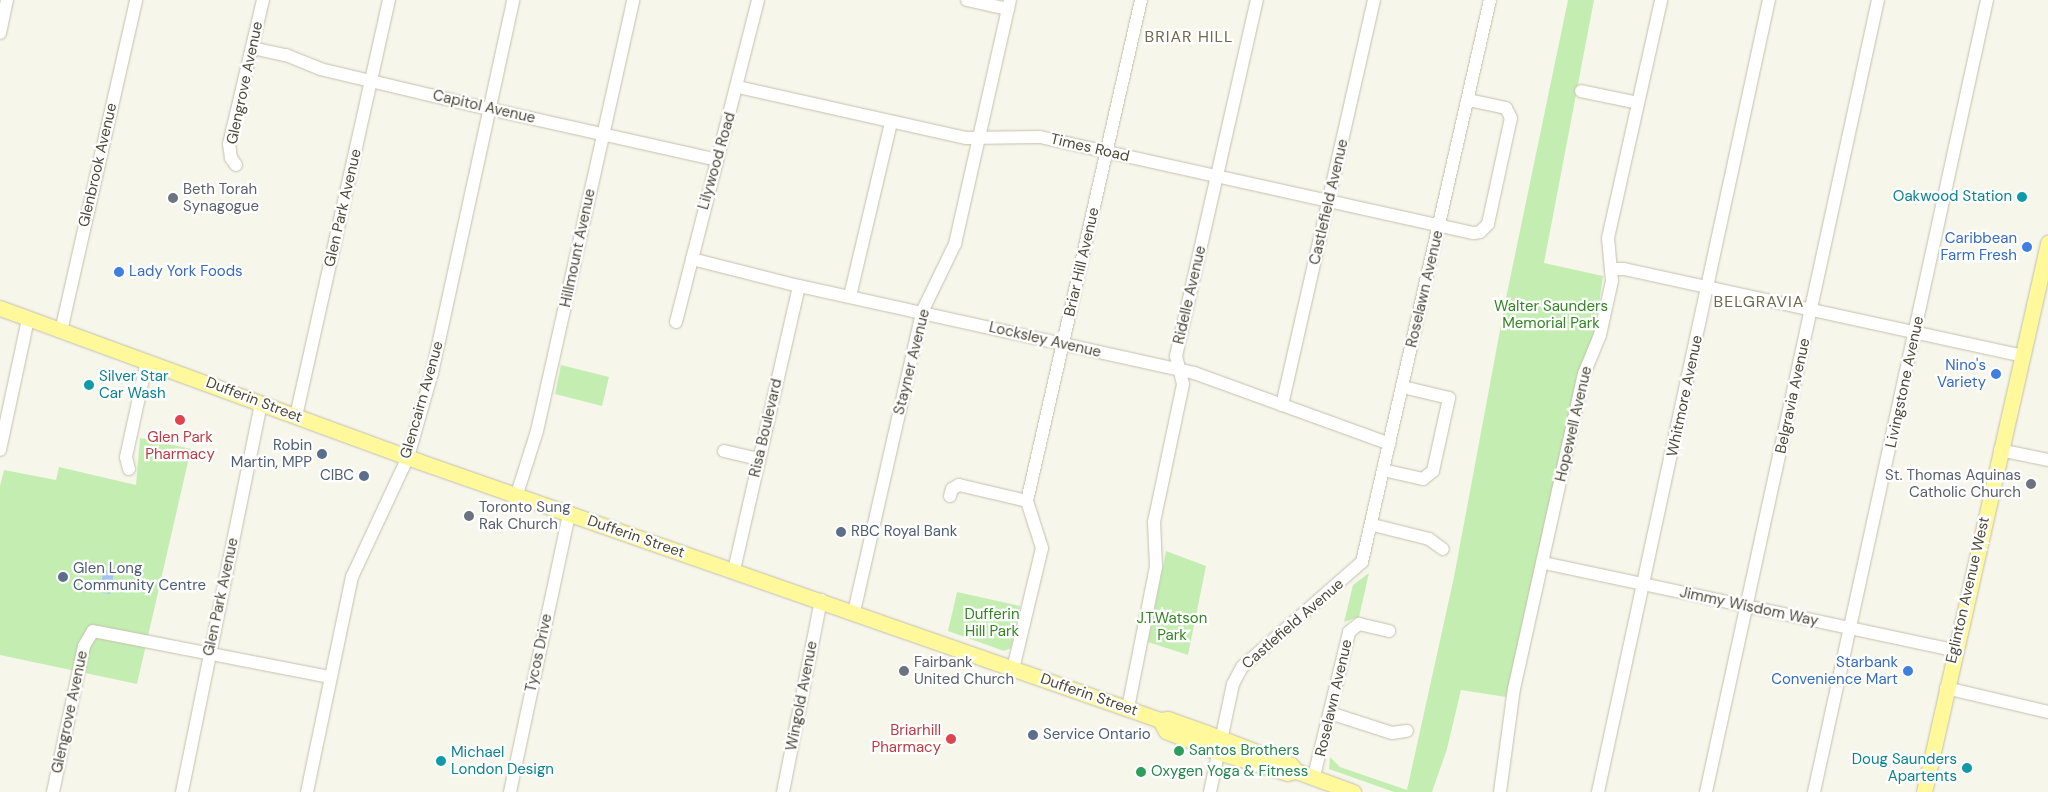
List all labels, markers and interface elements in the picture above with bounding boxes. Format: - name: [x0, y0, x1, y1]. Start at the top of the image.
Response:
- street label: Glengrove Avenue: [223, 20, 267, 146]
- district label: BRIAR HILL: [1143, 27, 1235, 47]
- street label: Capitol Avenue: [431, 86, 537, 128]
- street label: Glenbrook Avenue: [75, 101, 121, 229]
- street label: Lilywood Road: [695, 110, 739, 212]
- street label: Times Road: [1049, 130, 1131, 166]
- street label: Castlefield Avenue: [1306, 137, 1352, 267]
- street label: Glen Park Avenue: [321, 147, 365, 269]
- place label: Beth Torah Synagogue: [183, 180, 259, 215]
- street label: Hillmount Avenue: [557, 187, 599, 309]
- place label: Oakwood Station: [1893, 188, 2012, 206]
- marker: Oakwood Station: [2016, 191, 2028, 203]
- marker: Beth Torah Synagogue: [167, 192, 179, 204]
- street label: Briar Hill Avenue: [1061, 206, 1103, 318]
- street label: Roselawn Avenue: [1403, 229, 1447, 349]
- place label: Caribbean Farm Fresh: [1940, 229, 2017, 264]
- marker: Caribbean Farm Fresh: [2021, 241, 2033, 253]
- street label: Ridelle Avenue: [1170, 244, 1210, 346]
- place label: Lady York Foods: [129, 263, 243, 281]
- marker: Lady York Foods: [113, 266, 125, 278]
- district label: BELGRAVIA: [1712, 292, 1806, 312]
- park label: Walter Saunders Memorial Park: [1494, 297, 1608, 332]
- street label: Stayner Avenue: [890, 307, 934, 417]
- street label: Livingstone Avenue: [1882, 315, 1928, 449]
- street label: Locksley Avenue: [987, 318, 1103, 362]
- street label: Whitmore Avenue: [1663, 334, 1707, 458]
- street label: Belgravia Avenue: [1772, 337, 1814, 455]
- street label: Glencairn Avenue: [397, 339, 447, 461]
- place label: Nino's Variety: [1937, 356, 1986, 391]
- street label: Hopewell Avenue: [1552, 364, 1596, 484]
- place label: Silver Star Car Wash: [99, 367, 169, 402]
- marker: Nino's Variety: [1990, 368, 2002, 380]
- street label: Dufferin Street: [203, 373, 305, 427]
- street label: Risa Boulevard: [746, 377, 786, 479]
- marker: Silver Star Car Wash: [83, 379, 95, 391]
- marker: Glen Park Pharmacy: [174, 414, 186, 426]
- place label: Glen Park Pharmacy: [145, 428, 215, 463]
- place label: Robin Martin, MPP: [231, 436, 312, 471]
- marker: Robin Martin, MPP: [316, 448, 328, 460]
- place label: St. Thomas Aquinas Catholic Church: [1885, 466, 2021, 501]
- place label: CIBC: [320, 467, 354, 485]
- marker: CIBC: [358, 470, 370, 482]
- marker: St. Thomas Aquinas Catholic Church: [2025, 478, 2037, 490]
- place label: Toronto Sung Rak Church: [479, 498, 571, 533]
- marker: Toronto Sung Rak Church: [463, 510, 475, 522]
- street label: Dufferin Street: [585, 512, 687, 562]
- street label: Eglinton Avenue West: [1942, 515, 1994, 665]
- place label: RBC Royal Bank: [851, 523, 957, 541]
- marker: RBC Royal Bank: [835, 526, 847, 538]
- street label: Glen Park Avenue: [200, 536, 242, 658]
- place label: Glen Long Community Centre: [73, 559, 206, 594]
- marker: Glen Long Community Centre: [57, 571, 69, 583]
- street label: Castlefield Avenue: [1239, 575, 1347, 673]
- street label: Jimmy Wisdom Way: [1678, 584, 1820, 630]
- park label: Dufferin Hill Park: [964, 605, 1020, 640]
- park label: J.T.Watson Park: [1137, 609, 1207, 644]
- street label: Tycos Drive: [522, 612, 556, 694]
- street label: Roselawn Avenue: [1312, 638, 1356, 758]
- street label: Wingold Avenue: [783, 640, 821, 752]
- street label: Glengrove Avenue: [48, 649, 92, 775]
- place label: Fairbank United Church: [914, 653, 1014, 688]
- place label: Starbank Convenience Mart: [1771, 653, 1898, 688]
- marker: Fairbank United Church: [898, 665, 910, 677]
- marker: Starbank Convenience Mart: [1902, 665, 1914, 677]
- street label: Dufferin Street: [1038, 670, 1140, 720]
- place label: Briarhill Pharmacy: [872, 721, 941, 756]
- place label: Service Ontario: [1043, 726, 1151, 744]
- marker: Service Ontario: [1027, 729, 1039, 741]
- marker: Briarhill Pharmacy: [945, 733, 957, 745]
- place label: Santos Brothers: [1189, 742, 1300, 760]
- place label: Michael London Design: [451, 743, 554, 778]
- marker: Santos Brothers: [1173, 745, 1185, 757]
- place label: Doug Saunders Apartents: [1852, 750, 1957, 785]
- marker: Michael London Design: [435, 755, 447, 767]
- marker: Doug Saunders Apartents: [1961, 762, 1973, 774]
- place label: Oxygen Yoga & Fitness: [1151, 763, 1308, 781]
- marker: Oxygen Yoga & Fitness: [1135, 766, 1147, 778]

